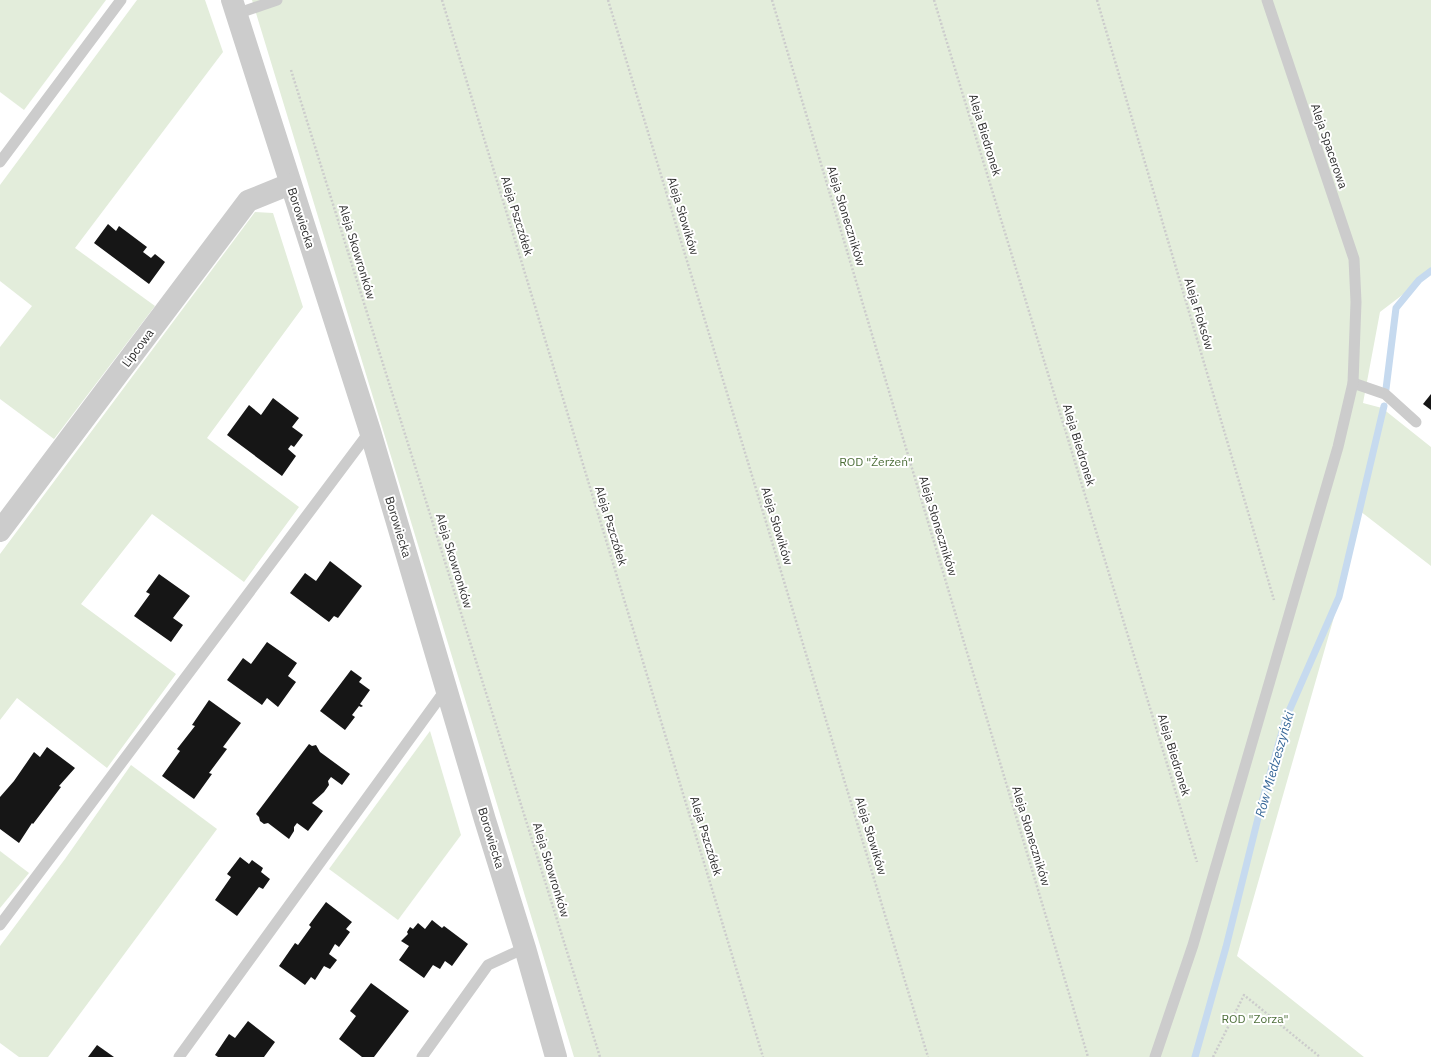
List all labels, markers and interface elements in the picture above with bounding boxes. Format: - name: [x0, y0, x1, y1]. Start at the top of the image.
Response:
- street label: Aleja Biedronek: [966, 92, 1005, 178]
- street label: Aleja Spacerowa: [1308, 101, 1351, 191]
- street label: Aleja Słoneczników: [824, 164, 869, 268]
- street label: Aleja Pszczółek: [498, 174, 537, 258]
- street label: Aleja Słowików: [664, 175, 702, 257]
- street label: Borowiecka: [285, 186, 319, 251]
- street label: Aleja Skowronków: [336, 202, 379, 301]
- street label: Aleja Floksów: [1181, 276, 1218, 352]
- street label: Lipcowa: [118, 325, 157, 370]
- street label: Aleja Biedronek: [1060, 402, 1099, 488]
- park label: ROD "Żerżeń": [839, 454, 913, 469]
- street label: Aleja Słoneczników: [916, 474, 961, 578]
- street label: Aleja Pszczółek: [592, 484, 631, 568]
- street label: Aleja Słowików: [758, 485, 796, 567]
- street label: Borowiecka: [382, 495, 415, 560]
- street label: Aleja Skowronków: [433, 511, 476, 610]
- water label: Rów Miedzeszyński: [1251, 709, 1298, 819]
- street label: Aleja Biedronek: [1155, 712, 1194, 798]
- street label: Aleja Słoneczników: [1009, 784, 1054, 888]
- street label: Aleja Pszczółek: [687, 794, 726, 878]
- street label: Aleja Słowików: [852, 795, 890, 877]
- street label: Borowiecka: [475, 806, 508, 871]
- street label: Aleja Skowronków: [530, 820, 573, 919]
- park label: ROD "Zorza": [1222, 1011, 1288, 1026]

